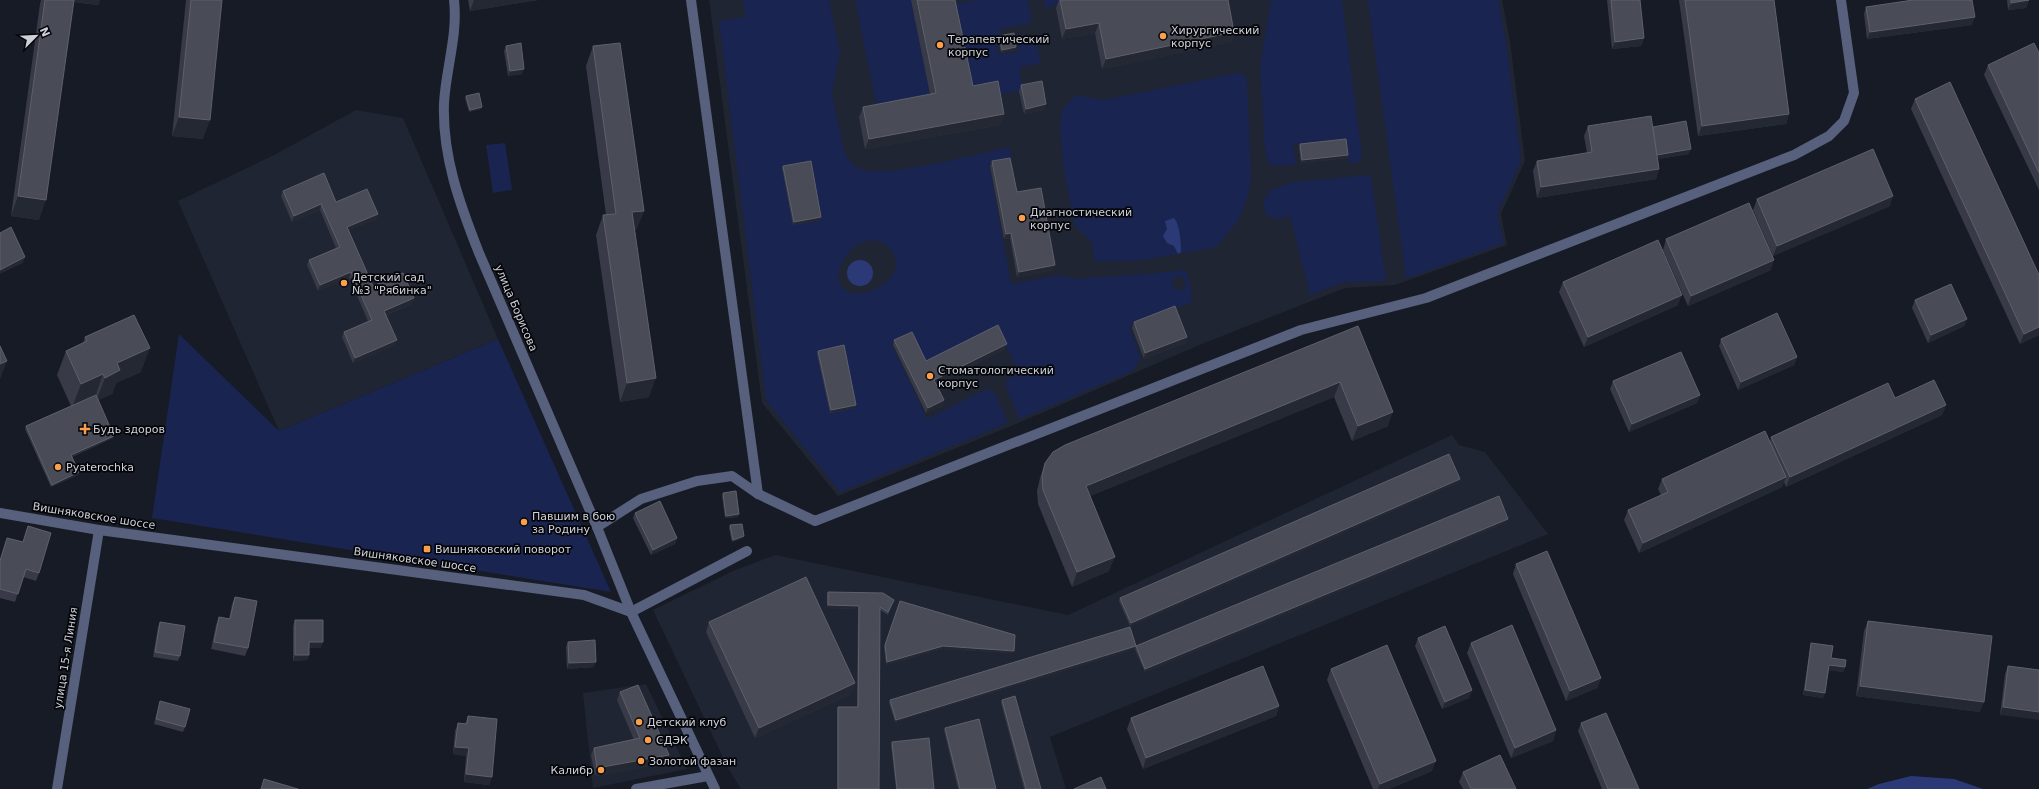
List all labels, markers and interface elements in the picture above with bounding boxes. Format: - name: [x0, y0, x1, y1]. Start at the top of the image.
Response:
- north arrow: [16, 16, 56, 56]
- place label: Хирургический корпус: [1171, 24, 1259, 50]
- text: N: [37, 25, 52, 39]
- marker: Хирургический корпус: [1158, 31, 1168, 41]
- place label: Терапевтический корпус: [947, 33, 1049, 59]
- marker: Терапевтический корпус: [935, 40, 945, 50]
- place label: Диагностический корпус: [1030, 206, 1132, 232]
- marker: Диагностический корпус: [1017, 213, 1027, 223]
- street label: улица Борисова: [492, 263, 540, 353]
- place label: Детский сад №3 "Рябинка": [352, 271, 432, 297]
- marker: Детский сад №3 "Рябинка": [339, 278, 349, 288]
- place label: Стоматологический корпус: [938, 364, 1054, 390]
- marker: Стоматологический корпус: [925, 371, 935, 381]
- place label: Будь здоров: [93, 423, 165, 436]
- marker: Будь здоров: [80, 424, 90, 434]
- place label: Pyaterochka: [66, 461, 134, 474]
- marker: Pyaterochka: [53, 462, 63, 472]
- street label: Вишняковское шоссе: [32, 500, 156, 532]
- place label: Павшим в бою за Родину: [532, 510, 615, 536]
- marker: Павшим в бою за Родину: [519, 517, 529, 527]
- place label: Вишняковский поворот: [435, 543, 572, 556]
- marker: Вишняковский поворот: [422, 544, 432, 554]
- street label: Вишняковское шоссе: [353, 545, 477, 575]
- street label: улица 15-я Линия: [52, 606, 80, 710]
- place label: Детский клуб: [647, 716, 726, 729]
- marker: Детский клуб: [634, 717, 644, 727]
- place label: СДЭК: [656, 734, 688, 747]
- marker: СДЭК: [643, 735, 653, 745]
- place label: Золотой фазан: [649, 755, 736, 768]
- marker: Золотой фазан: [636, 756, 646, 766]
- place label: Калибр: [551, 764, 593, 777]
- marker: Калибр: [596, 765, 606, 775]

